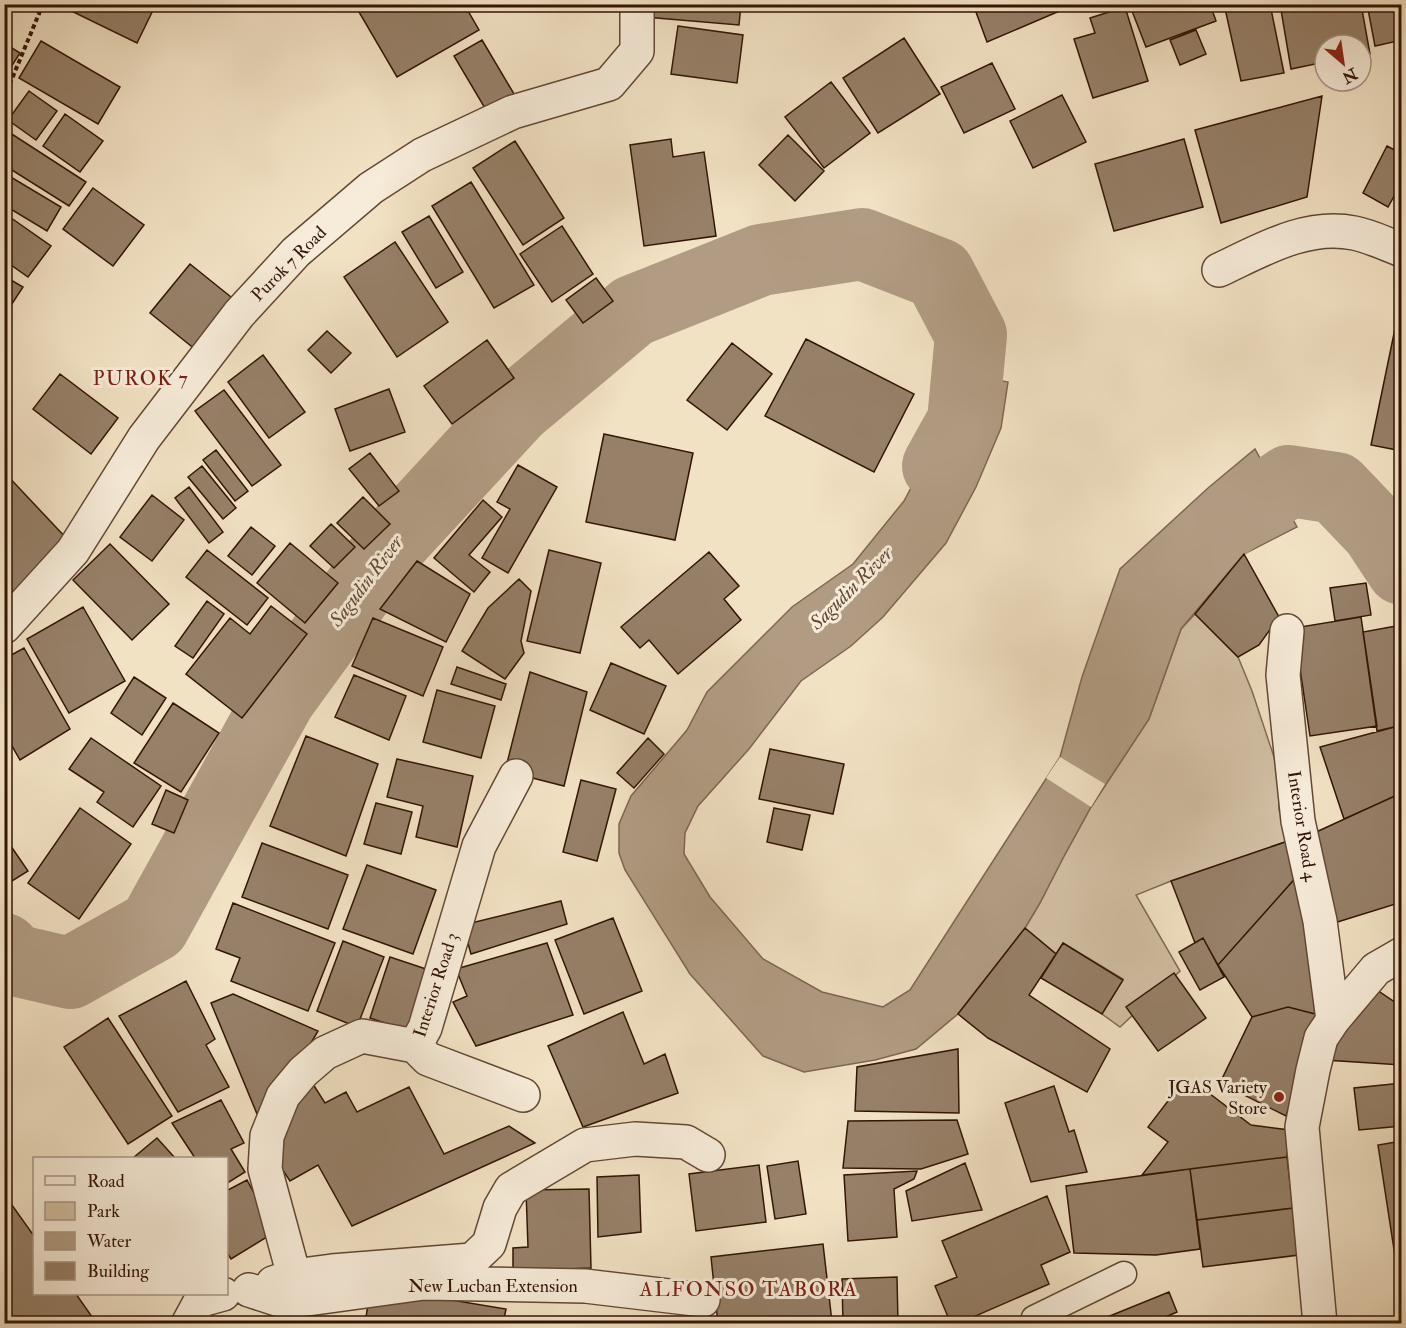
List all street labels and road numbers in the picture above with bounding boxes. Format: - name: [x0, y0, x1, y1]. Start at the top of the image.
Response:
- street label: Purok 7 Road: [247, 221, 332, 306]
- street label: Interior Road 4: [1282, 769, 1322, 884]
- street label: Interior Road 3: [408, 930, 464, 1040]
- street label: New Lucban Extension: [408, 1275, 578, 1298]

